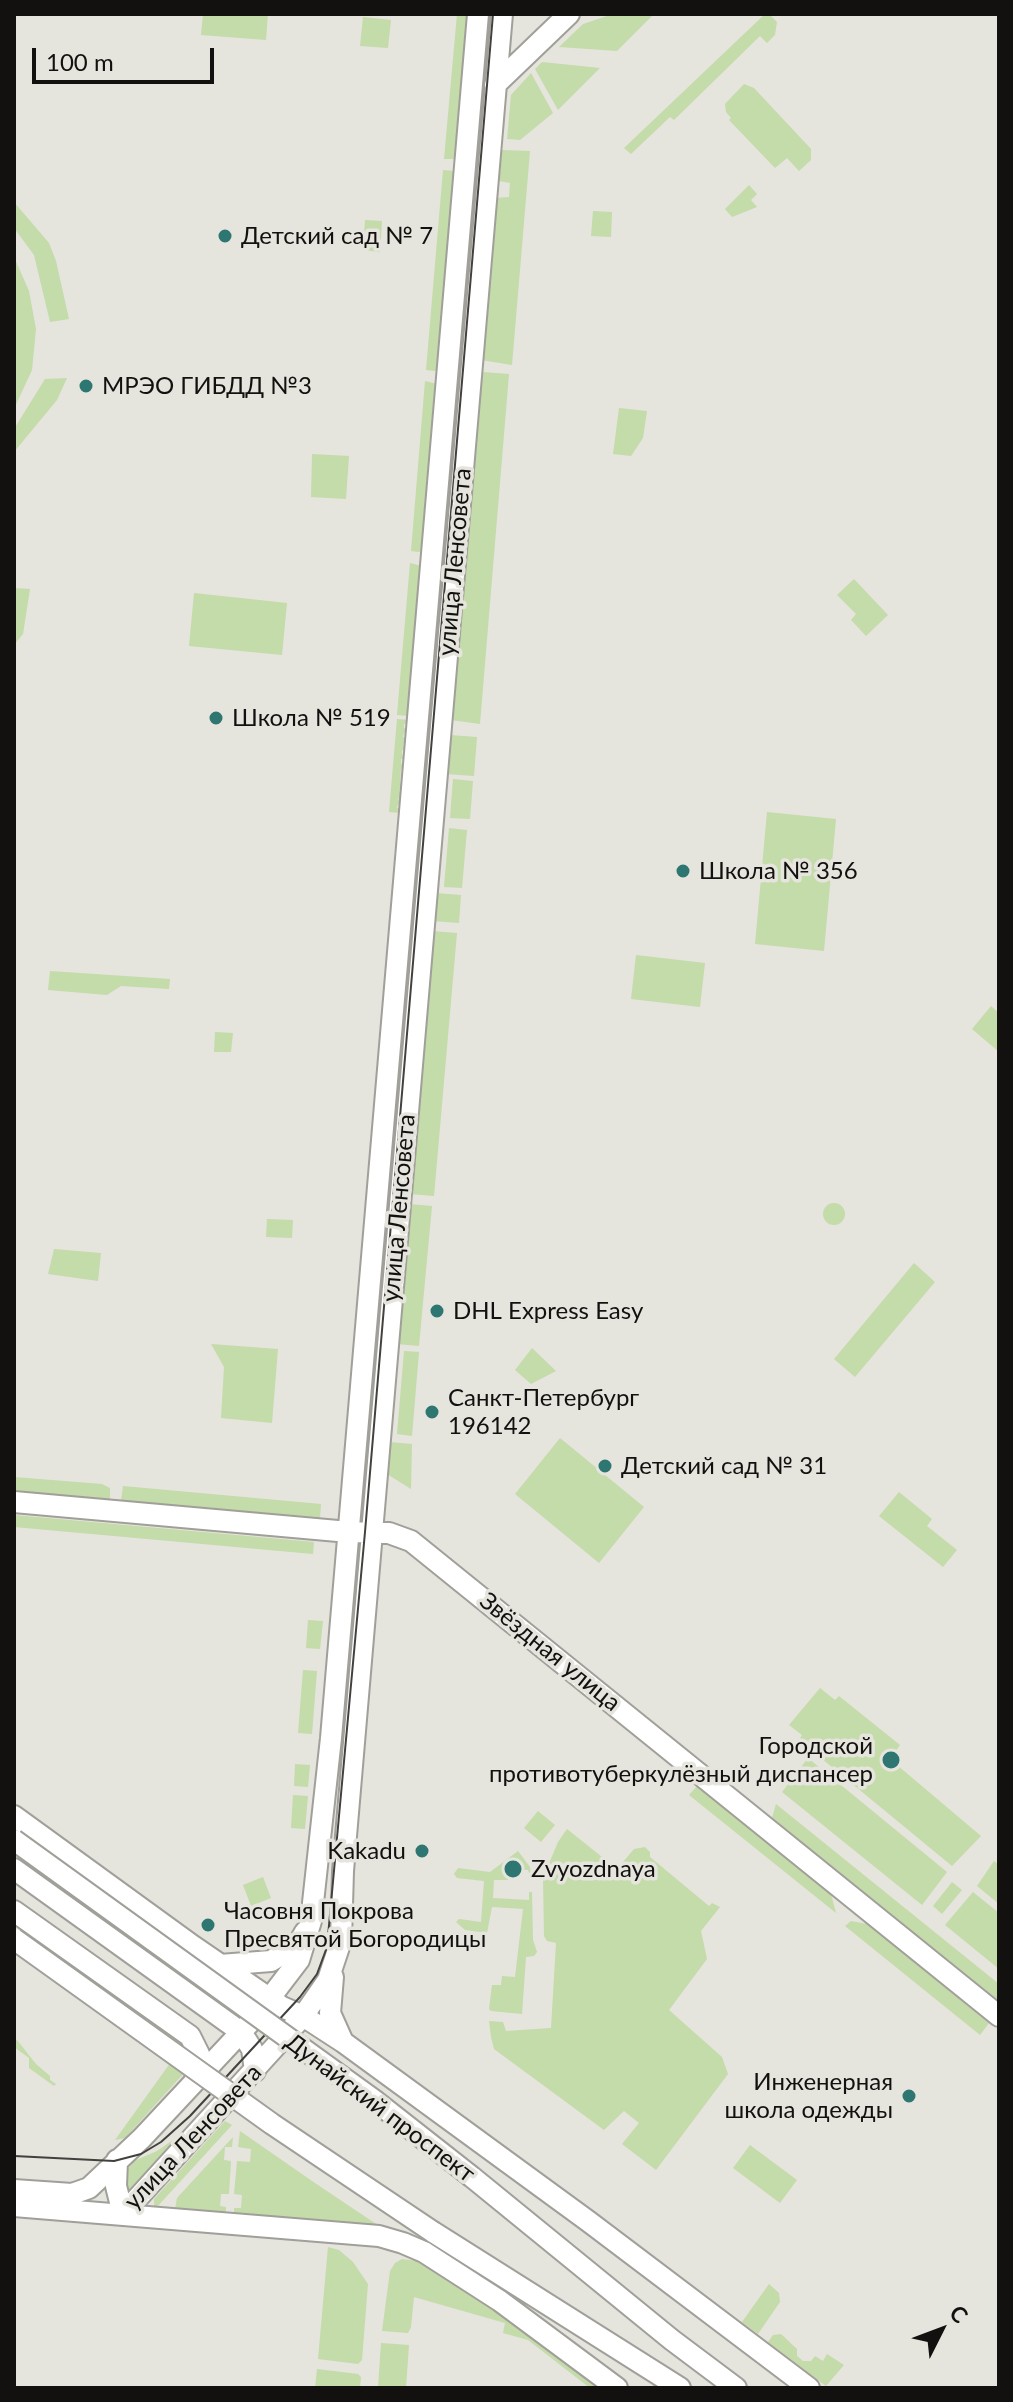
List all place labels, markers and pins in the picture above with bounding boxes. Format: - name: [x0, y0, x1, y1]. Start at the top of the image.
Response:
- place label: Детский сад № 7: [241, 222, 433, 250]
- marker: Детский сад № 7: [216, 227, 234, 245]
- place label: МРЭО ГИБДД №3: [102, 372, 312, 400]
- marker: МРЭО ГИБДД №3: [77, 377, 95, 395]
- place label: Школа № 519: [232, 704, 391, 732]
- marker: Школа № 519: [207, 709, 225, 727]
- place label: Школа № 356: [699, 857, 858, 885]
- marker: Школа № 356: [674, 862, 692, 880]
- place label: DHL Express Easy: [453, 1297, 643, 1325]
- marker: DHL Express Easy: [428, 1302, 446, 1320]
- place label: Санкт-Петербург 196142: [448, 1384, 639, 1440]
- marker: Санкт-Петербург 196142: [423, 1403, 441, 1421]
- place label: Детский сад № 31: [621, 1452, 827, 1480]
- marker: Детский сад № 31: [596, 1457, 614, 1475]
- place label: Городской противотуберкулёзный диспансер: [489, 1732, 873, 1788]
- marker: Городской противотуберкулёзный диспансер: [880, 1749, 902, 1771]
- place label: Kakadu: [327, 1837, 406, 1865]
- marker: Kakadu: [413, 1842, 431, 1860]
- place label: Zvyozdnaya: [531, 1855, 656, 1883]
- marker: Zvyozdnaya: [502, 1858, 524, 1880]
- place label: Часовня Покрова Пресвятой Богородицы: [224, 1897, 486, 1953]
- marker: Часовня Покрова Пресвятой Богородицы: [199, 1916, 217, 1934]
- place label: Инженерная школа одежды: [725, 2068, 893, 2124]
- marker: Инженерная школа одежды: [900, 2087, 918, 2105]

